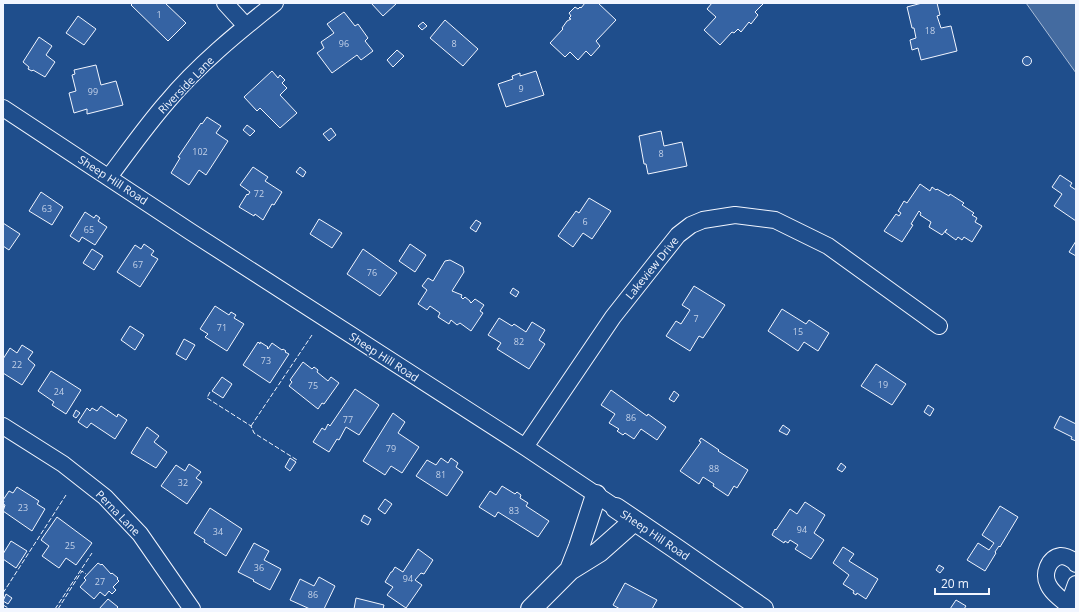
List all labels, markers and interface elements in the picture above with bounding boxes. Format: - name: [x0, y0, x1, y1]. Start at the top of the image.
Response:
- house number: 1: [156, 8, 162, 21]
- house number: 18: [925, 24, 935, 37]
- house number: 96: [339, 37, 349, 50]
- house number: 8: [451, 37, 457, 50]
- street label: Riverside Lane: [154, 53, 217, 117]
- house number: 9: [518, 82, 524, 95]
- house number: 99: [88, 85, 98, 98]
- house number: 102: [192, 145, 208, 158]
- house number: 8: [658, 147, 664, 160]
- street label: Sheep Hill Road: [76, 151, 151, 208]
- house number: 72: [254, 187, 264, 200]
- house number: 63: [42, 202, 52, 215]
- house number: 6: [582, 215, 588, 228]
- house number: 65: [84, 223, 94, 236]
- street label: Lakeview Drive: [622, 233, 682, 302]
- house number: 67: [133, 258, 143, 271]
- house number: 76: [367, 266, 377, 279]
- house number: 7: [693, 312, 699, 325]
- house number: 71: [217, 321, 227, 334]
- house number: 15: [793, 325, 803, 338]
- street label: Sheep Hill Road: [347, 328, 422, 385]
- house number: 82: [514, 335, 524, 348]
- house number: 73: [261, 354, 271, 367]
- house number: 22: [12, 358, 22, 371]
- house number: 19: [878, 378, 888, 391]
- house number: 75: [308, 379, 318, 392]
- house number: 24: [54, 385, 64, 398]
- house number: 86: [626, 411, 636, 424]
- house number: 77: [343, 413, 353, 426]
- house number: 79: [386, 442, 396, 455]
- house number: 88: [709, 462, 719, 475]
- house number: 81: [436, 468, 446, 481]
- house number: 32: [178, 476, 188, 489]
- street label: Perna Lane: [93, 487, 144, 539]
- house number: 23: [18, 501, 28, 514]
- house number: 83: [509, 504, 519, 517]
- street label: Sheep Hill Road: [618, 506, 693, 563]
- house number: 94: [797, 523, 807, 536]
- house number: 34: [213, 525, 223, 538]
- house number: 25: [65, 539, 75, 552]
- house number: 36: [254, 561, 264, 574]
- scale bar: [935, 570, 989, 596]
- house number: 94: [403, 572, 413, 585]
- house number: 27: [95, 575, 105, 588]
- text: 20 m: [941, 575, 969, 592]
- house number: 86: [308, 588, 318, 601]

